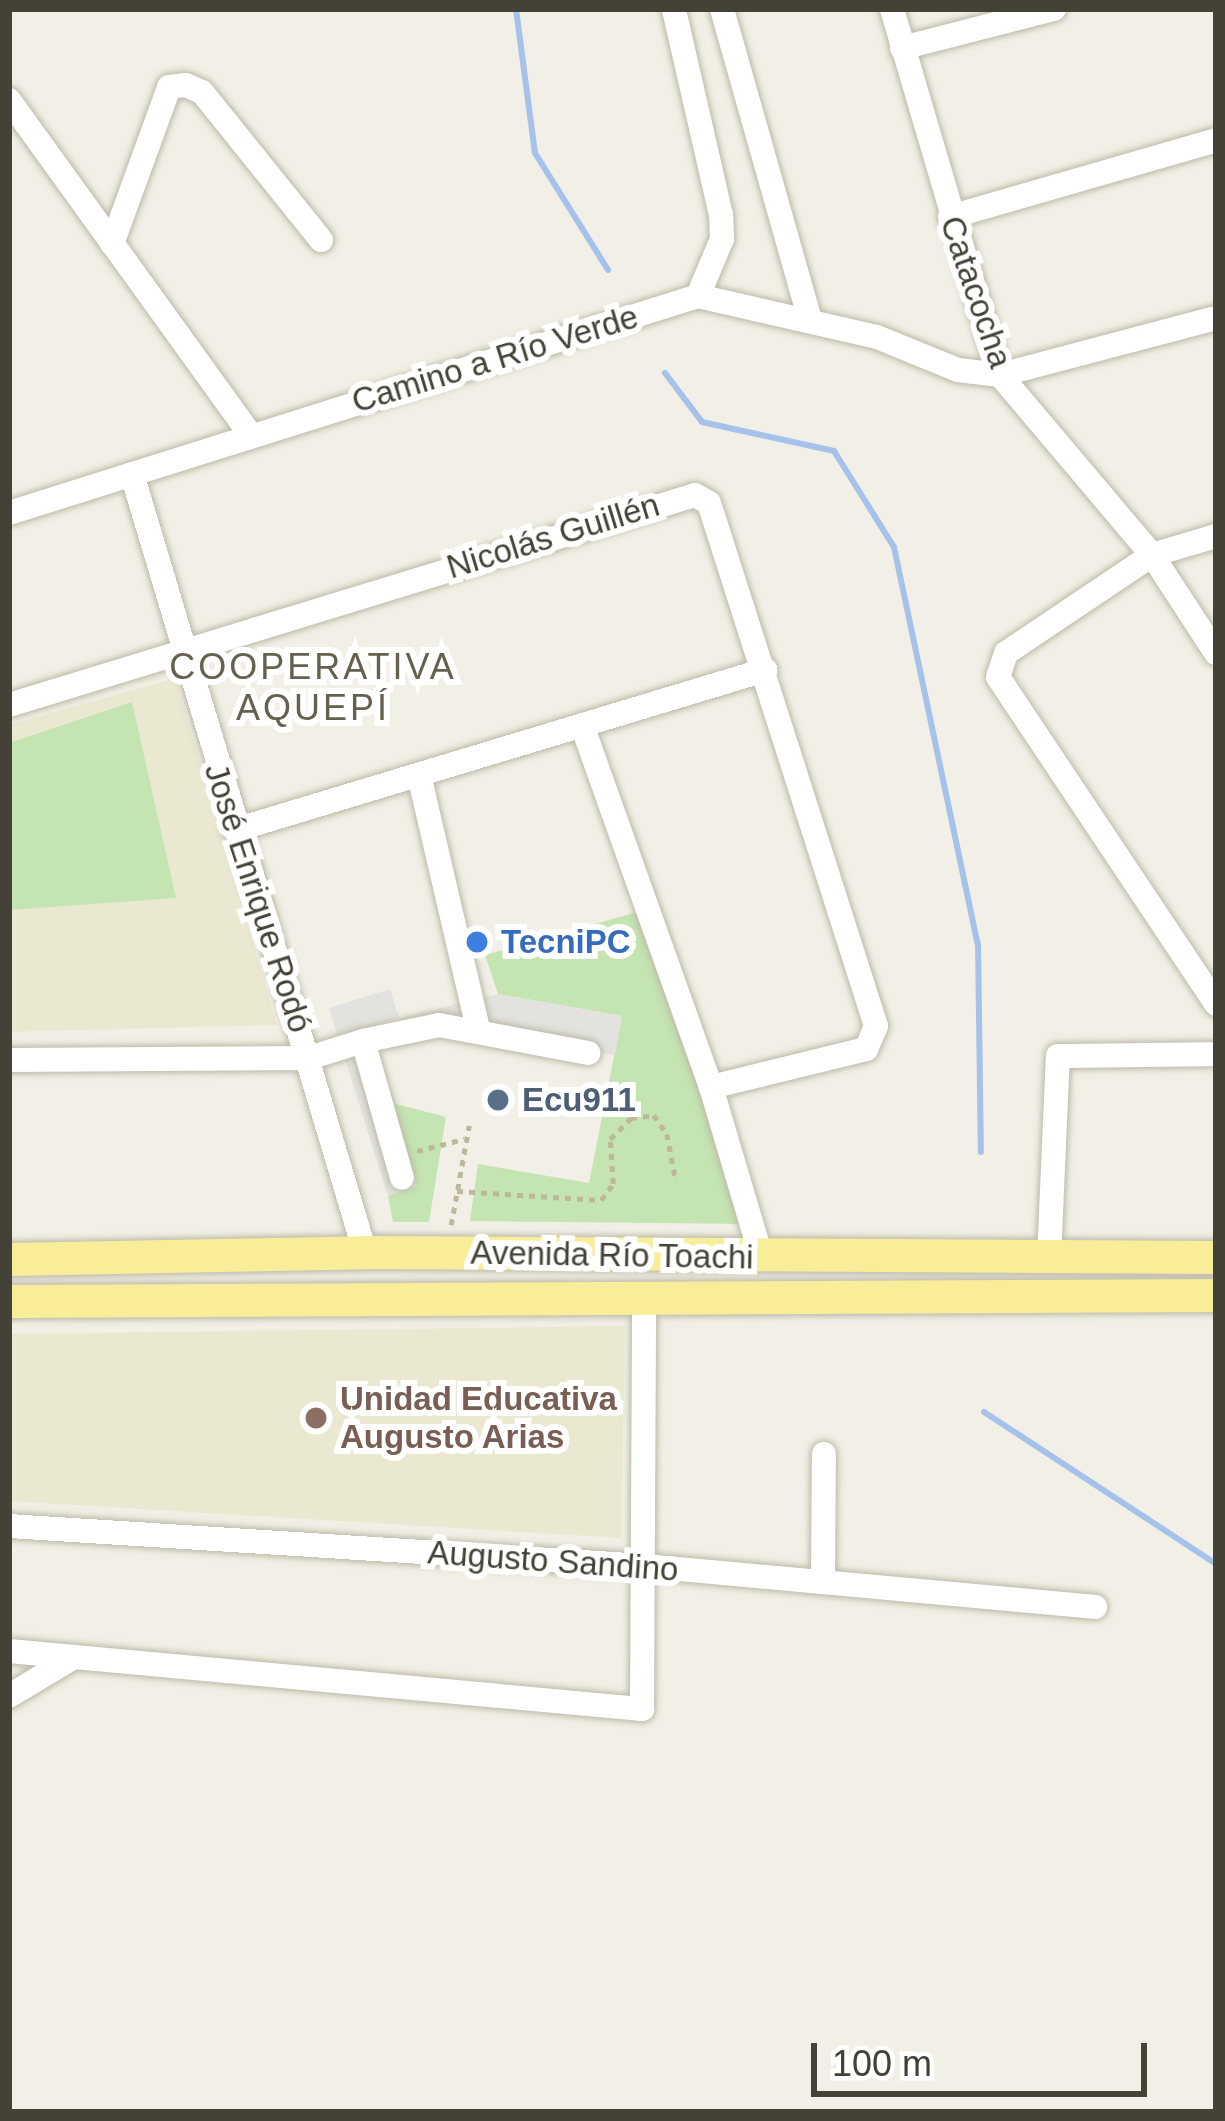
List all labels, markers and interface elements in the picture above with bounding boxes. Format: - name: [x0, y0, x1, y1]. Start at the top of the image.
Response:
- street label: Catacocha: [932, 211, 1020, 373]
- street label: Camino a Río Verde: [347, 297, 643, 421]
- street label: Nicolás Guillén: [442, 485, 664, 587]
- district label: COOPERATIVA AQUEPÍ: [169, 644, 457, 729]
- street label: José Enrique Rodó: [196, 758, 320, 1038]
- place label: TecniPC: [501, 922, 631, 962]
- marker: TecniPC: [464, 929, 490, 955]
- place label: Ecu911: [522, 1080, 636, 1120]
- marker: Ecu911: [485, 1087, 511, 1113]
- street label: Avenida Río Toachi: [470, 1233, 754, 1277]
- place label: Unidad Educativa Augusto Arias: [340, 1379, 617, 1457]
- marker: Unidad Educativa Augusto Arias: [303, 1405, 329, 1431]
- street label: Augusto Sandino: [426, 1532, 680, 1590]
- scale bar: [817, 2019, 1153, 2093]
- text: 100 m: [832, 2043, 932, 2084]

